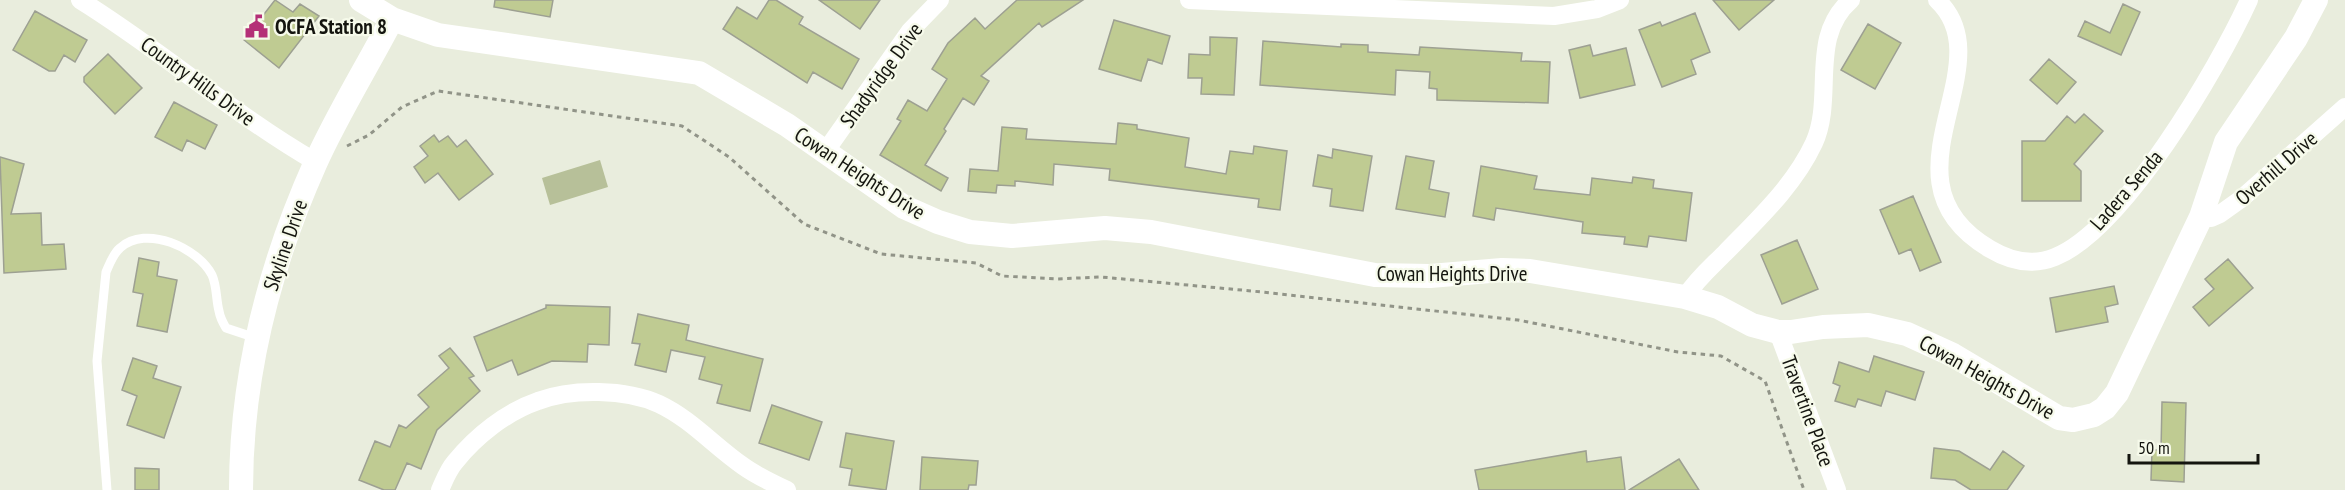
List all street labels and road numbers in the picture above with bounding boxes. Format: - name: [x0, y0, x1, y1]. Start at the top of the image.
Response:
- street label: Shadyridge Drive: [834, 17, 928, 133]
- street label: Country Hills Drive: [135, 30, 261, 132]
- street label: Cowan Heights Drive: [789, 121, 931, 225]
- street label: Overhill Drive: [2229, 125, 2323, 211]
- street label: Ladera Senda: [2084, 144, 2168, 236]
- street label: Skyline Drive: [257, 196, 313, 294]
- street label: Cowan Heights Drive: [1377, 260, 1527, 287]
- street label: Cowan Heights Drive: [1915, 329, 2059, 425]
- street label: Travertine Place: [1775, 352, 1841, 470]

